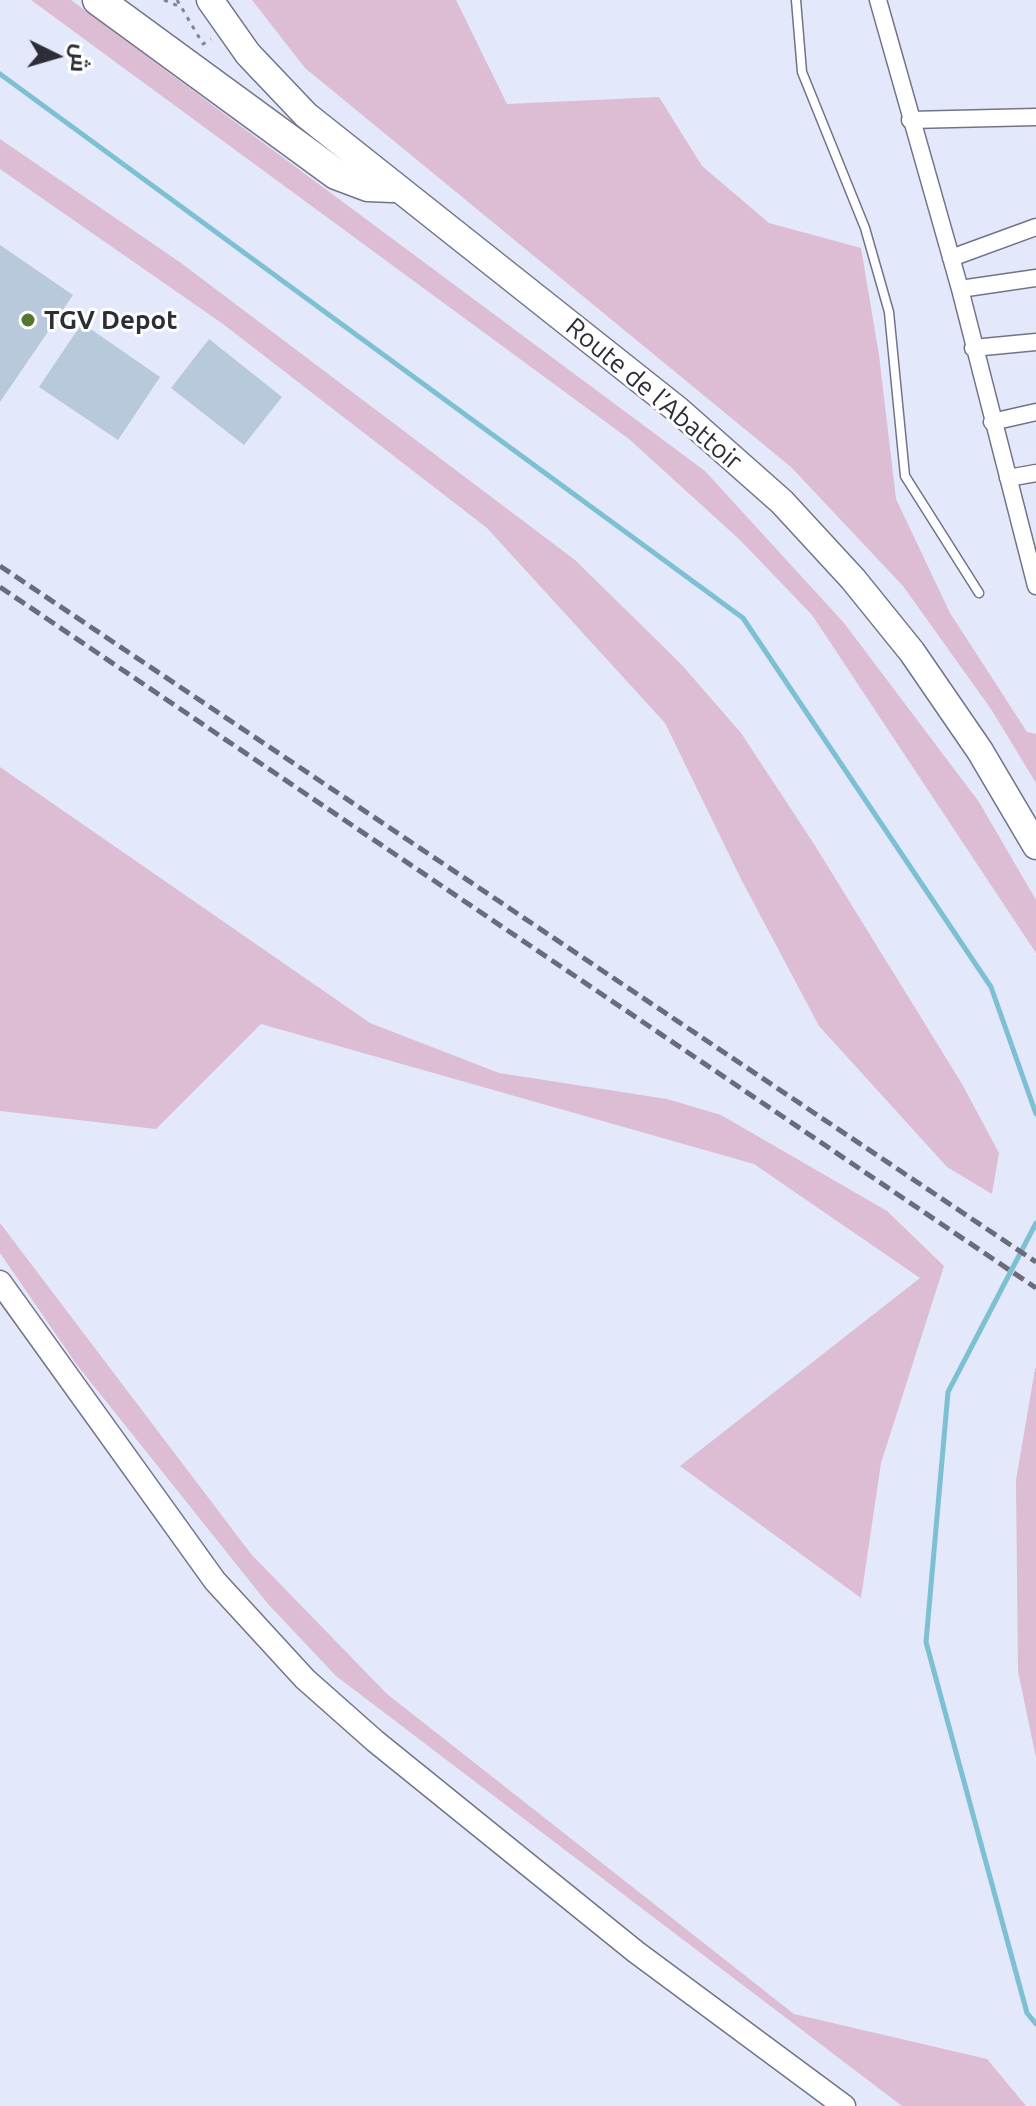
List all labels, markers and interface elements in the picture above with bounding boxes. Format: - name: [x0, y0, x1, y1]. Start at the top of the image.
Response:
- north arrow: [16, 16, 96, 96]
- text: ش: [67, 43, 94, 73]
- place label: TGV Depot: [44, 304, 177, 336]
- marker: TGV Depot: [19, 311, 37, 329]
- street label: Route de l’Abattoir: [560, 311, 748, 477]

